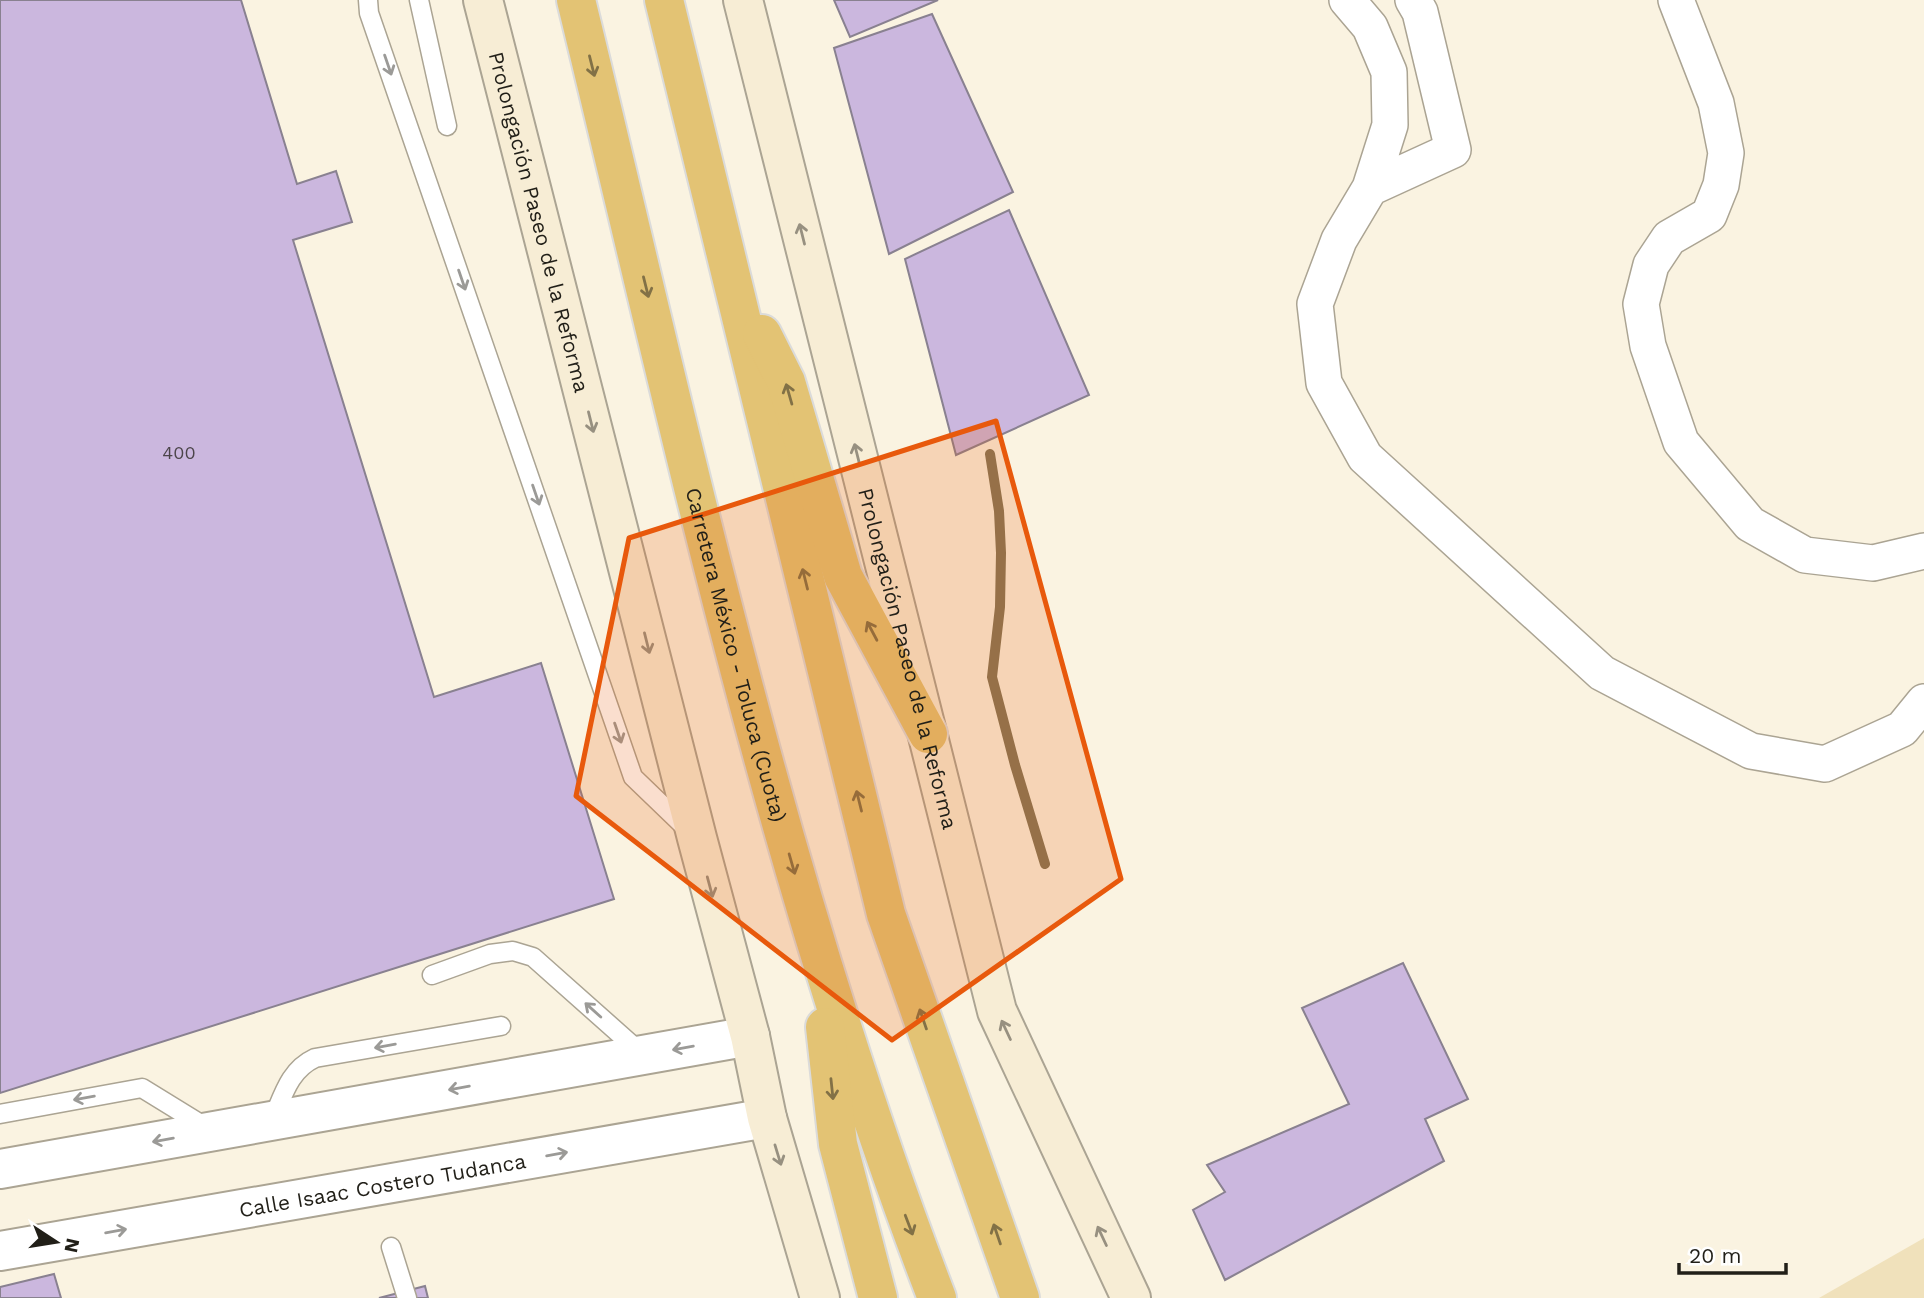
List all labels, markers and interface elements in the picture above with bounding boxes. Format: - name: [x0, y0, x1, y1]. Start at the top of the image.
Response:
- street label: Prolongación Paseo de la Reforma: [484, 49, 595, 395]
- one-way arrow: [383, 54, 395, 76]
- one-way arrow: [586, 54, 599, 77]
- one-way arrow: [795, 223, 808, 245]
- one-way arrow: [457, 269, 469, 291]
- one-way arrow: [640, 276, 653, 298]
- one-way arrow: [782, 383, 795, 405]
- one-way arrow: [585, 410, 598, 433]
- house number: 400: [162, 442, 196, 463]
- one-way arrow: [850, 443, 863, 466]
- one-way arrow: [531, 484, 543, 506]
- street label: Carretera México - Toluca (Cuota): [681, 485, 793, 824]
- street label: Prolongación Paseo de la Reforma: [854, 485, 963, 832]
- one-way arrow: [798, 569, 811, 591]
- one-way arrow: [865, 621, 878, 642]
- one-way arrow: [641, 631, 654, 653]
- one-way arrow: [613, 722, 625, 744]
- one-way arrow: [852, 790, 865, 812]
- one-way arrow: [787, 853, 800, 875]
- one-way arrow: [704, 875, 717, 897]
- one-way arrow: [584, 1002, 602, 1018]
- one-way arrow: [916, 1008, 928, 1030]
- one-way arrow: [999, 1020, 1012, 1041]
- one-way arrow: [374, 1040, 397, 1053]
- one-way arrow: [672, 1042, 695, 1055]
- one-way arrow: [825, 1078, 838, 1100]
- one-way arrow: [448, 1082, 471, 1095]
- one-way arrow: [73, 1092, 96, 1106]
- one-way arrow: [152, 1134, 174, 1147]
- one-way arrow: [772, 1143, 785, 1165]
- one-way arrow: [545, 1147, 568, 1160]
- street label: Calle Isaac Costero Tudanca: [237, 1148, 528, 1222]
- north arrow: [21, 1207, 91, 1277]
- one-way arrow: [904, 1213, 917, 1235]
- one-way arrow: [990, 1223, 1002, 1245]
- one-way arrow: [104, 1224, 126, 1237]
- one-way arrow: [1095, 1226, 1108, 1247]
- scale bar: [1679, 1232, 1786, 1276]
- text: N: [59, 1236, 85, 1255]
- text: 20 m: [1689, 1243, 1741, 1268]

